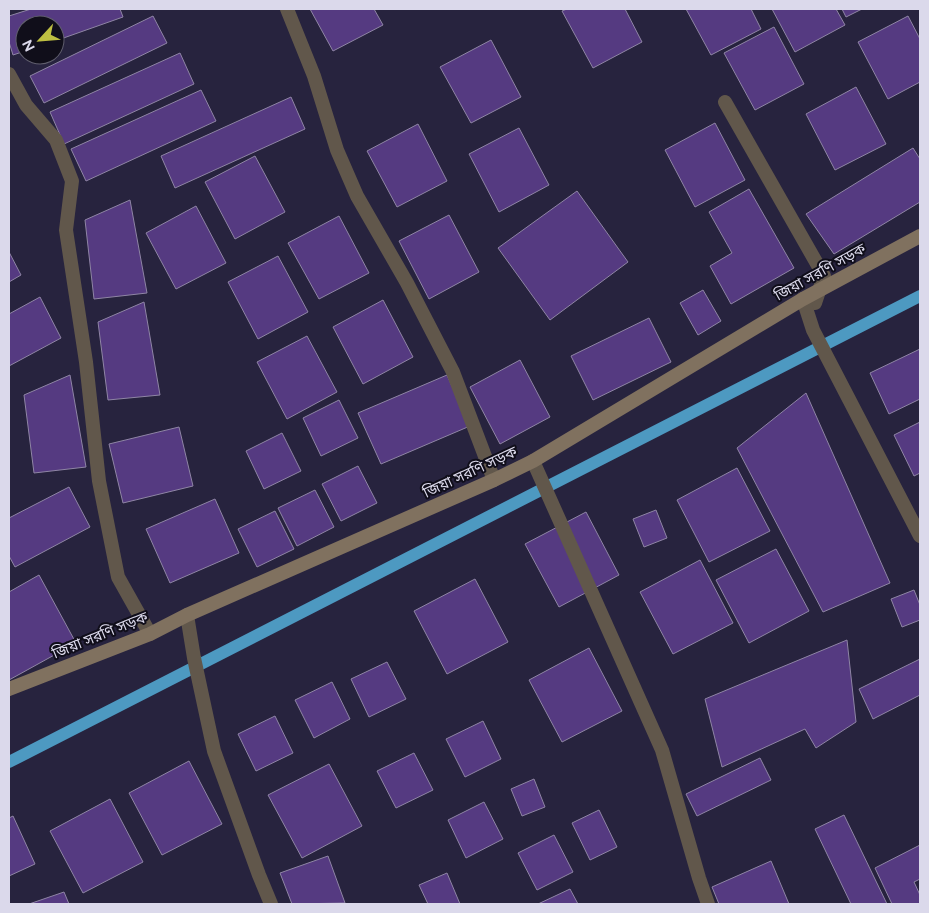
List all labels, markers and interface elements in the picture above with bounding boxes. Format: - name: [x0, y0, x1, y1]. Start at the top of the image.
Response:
- north arrow: [15, 15, 65, 65]
- text: N: [19, 37, 38, 54]
- street label: জিয়া সরণি সড়ক: [770, 239, 870, 305]
- street label: জিয়া সরণি সড়ক: [419, 442, 521, 502]
- street label: জিয়া সরণি সড়ক: [49, 607, 151, 663]

